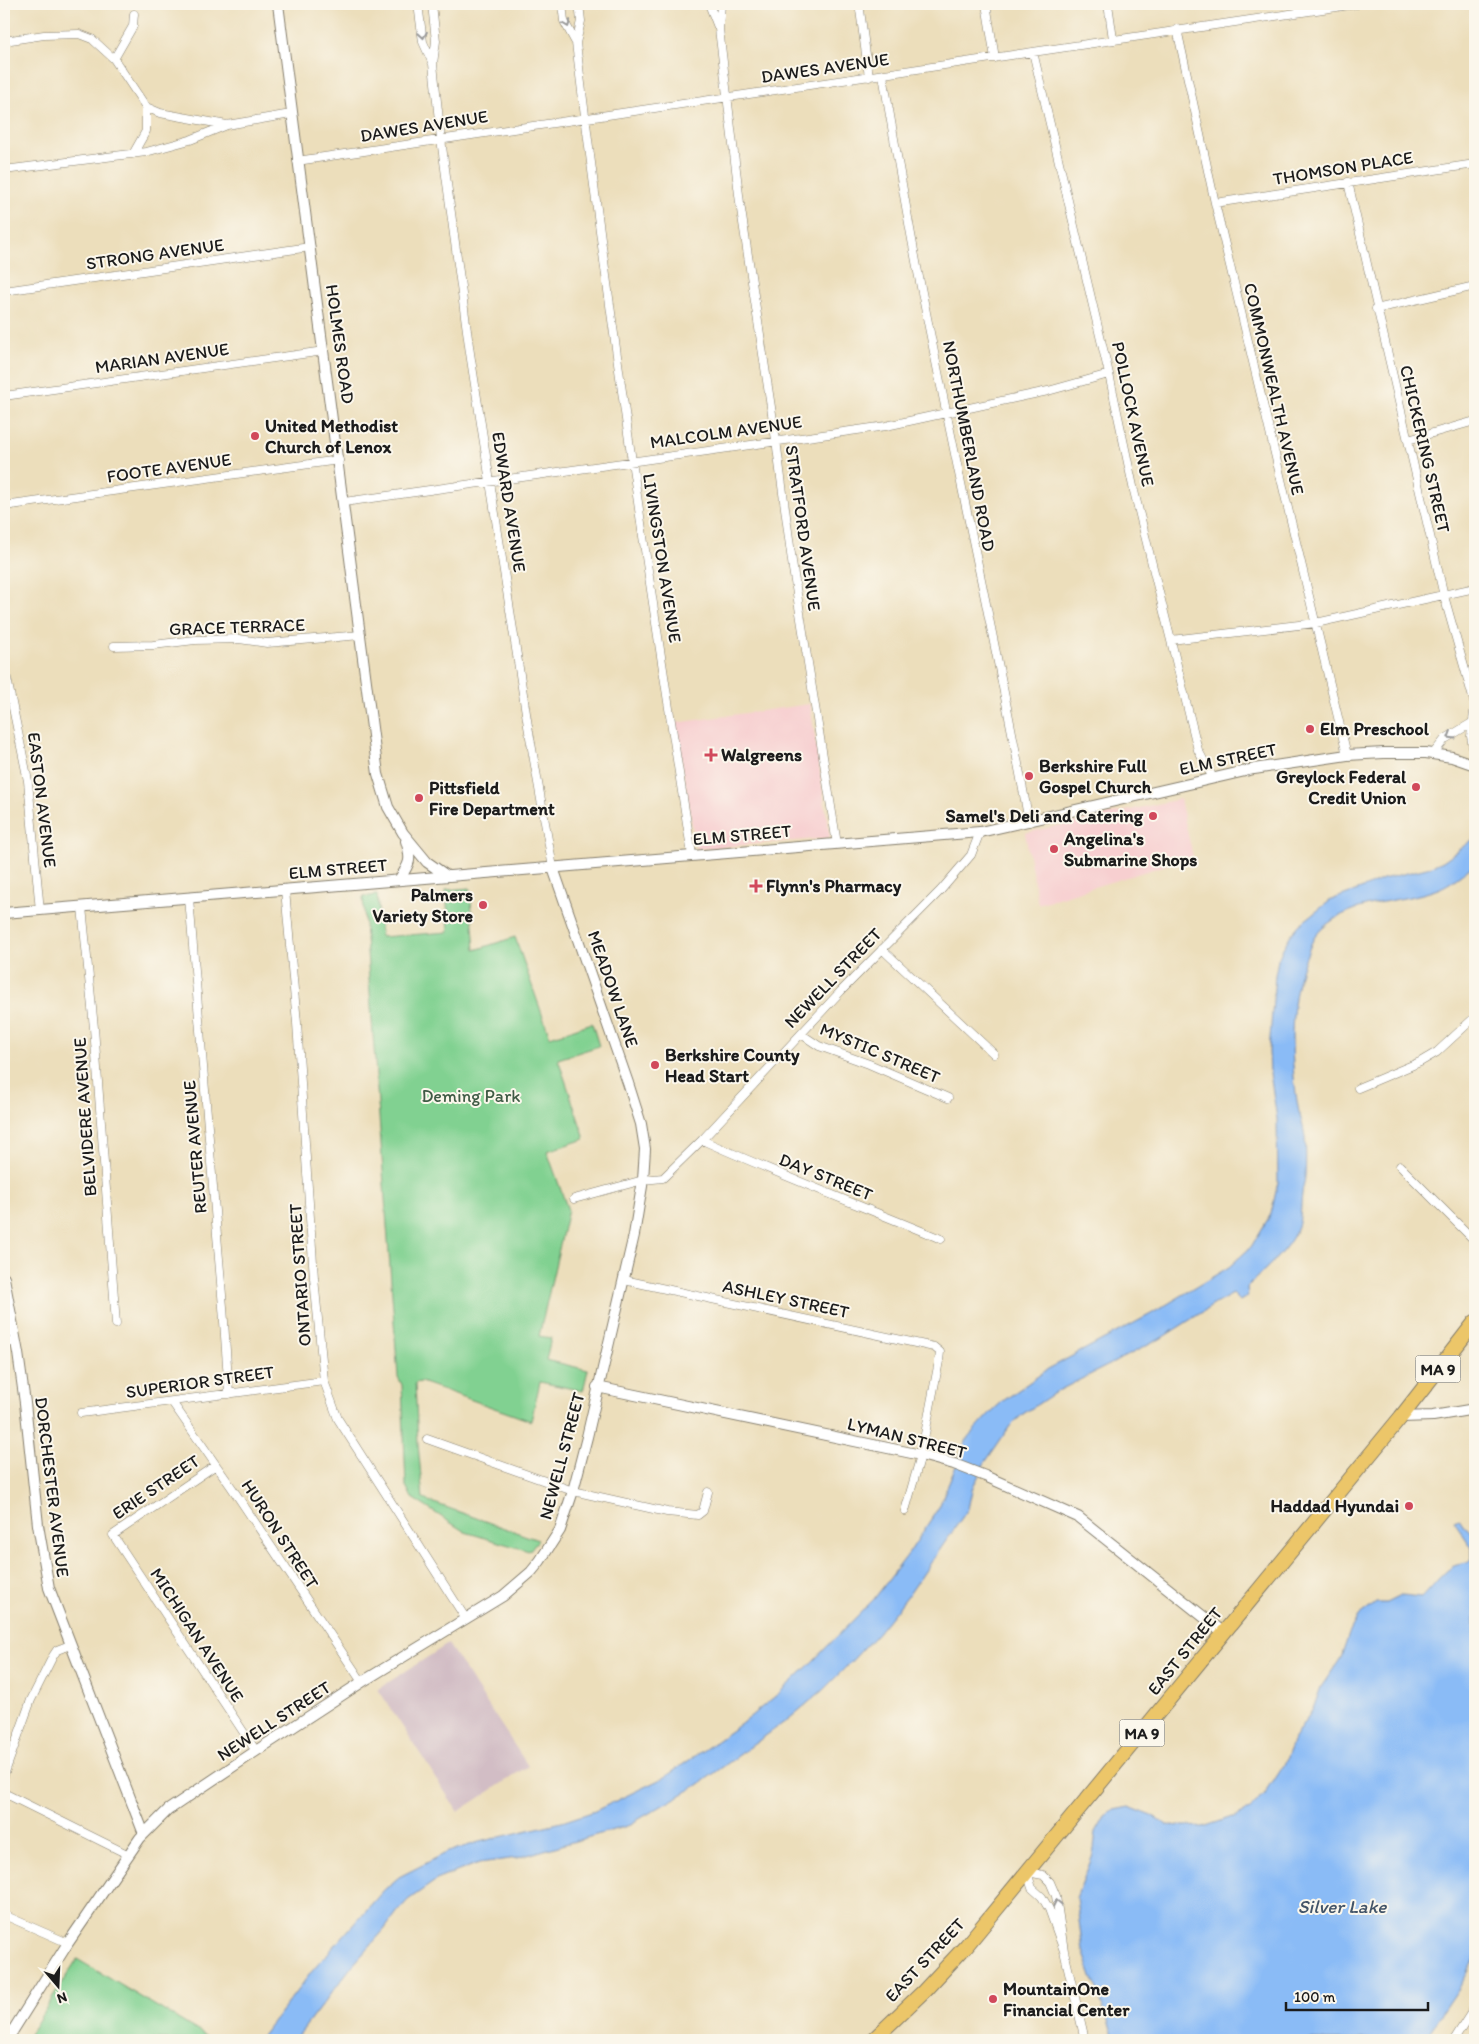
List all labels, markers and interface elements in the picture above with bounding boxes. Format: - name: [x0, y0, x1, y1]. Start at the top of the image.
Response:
- one-way arrow: [561, 19, 571, 28]
- one-way arrow: [417, 30, 427, 39]
- street label: DAWES AVENUE: [760, 48, 890, 88]
- street label: DAWES AVENUE: [359, 105, 489, 147]
- street label: THOMSON PLACE: [1271, 146, 1415, 190]
- street label: STRONG AVENUE: [85, 233, 225, 275]
- street label: COMMONWEALTH AVENUE: [1239, 281, 1309, 497]
- street label: HOLMES ROAD: [321, 283, 359, 405]
- street label: MARIAN AVENUE: [94, 338, 230, 378]
- street label: NORTHUMBERLAND ROAD: [938, 339, 1000, 553]
- street label: POLLOCK AVENUE: [1107, 340, 1159, 488]
- street label: CHICKERING STREET: [1395, 363, 1455, 535]
- street label: MALCOLM AVENUE: [649, 410, 803, 454]
- place label: United Methodist Church of Lenox: [265, 415, 398, 458]
- marker: United Methodist Church of Lenox: [249, 430, 261, 442]
- street label: EDWARD AVENUE: [487, 430, 531, 574]
- street label: STRATFORD AVENUE: [780, 444, 826, 612]
- street label: FOOTE AVENUE: [105, 448, 233, 488]
- street label: LIVINGSTON AVENUE: [638, 472, 686, 644]
- street label: GRACE TERRACE: [169, 614, 305, 640]
- place label: Elm Preschool: [1320, 718, 1430, 740]
- marker: Elm Preschool: [1304, 723, 1316, 735]
- one-way arrow: [1448, 729, 1457, 739]
- street label: EASTON AVENUE: [23, 731, 61, 869]
- street label: ELM STREET: [1177, 738, 1279, 780]
- place label: Walgreens: [721, 744, 802, 766]
- marker: Walgreens: [705, 749, 717, 761]
- place label: Berkshire Full Gospel Church: [1039, 755, 1152, 798]
- place label: Greylock Federal Credit Union: [1276, 766, 1407, 809]
- marker: Berkshire Full Gospel Church: [1023, 770, 1035, 782]
- place label: Pittsfield Fire Department: [429, 777, 555, 820]
- marker: Greylock Federal Credit Union: [1410, 781, 1422, 793]
- marker: Pittsfield Fire Department: [413, 792, 425, 804]
- place label: Samel's Deli and Catering: [945, 805, 1144, 827]
- marker: Samel's Deli and Catering: [1147, 810, 1159, 822]
- street label: ELM STREET: [692, 820, 792, 850]
- place label: Angelina's Submarine Shops: [1063, 828, 1197, 871]
- marker: Angelina's Submarine Shops: [1048, 843, 1060, 855]
- street label: ELM STREET: [288, 854, 388, 884]
- place label: Flynn's Pharmacy: [766, 875, 902, 897]
- marker: Flynn's Pharmacy: [750, 880, 762, 892]
- place label: Palmers Variety Store: [373, 884, 473, 927]
- marker: Palmers Variety Store: [477, 899, 489, 911]
- street label: NEWELL STREET: [780, 923, 886, 1033]
- street label: MEADOW LANE: [583, 928, 643, 1050]
- street label: MYSTIC STREET: [817, 1018, 943, 1088]
- street label: BELVIDERE AVENUE: [68, 1037, 102, 1197]
- place label: Berkshire County Head Start: [665, 1044, 800, 1087]
- marker: Berkshire County Head Start: [649, 1059, 661, 1071]
- street label: REUTER AVENUE: [178, 1079, 212, 1214]
- park label: Deming Park: [421, 1085, 521, 1107]
- street label: DAY STREET: [776, 1148, 876, 1206]
- street label: ONTARIO STREET: [284, 1203, 316, 1347]
- street label: ASHLEY STREET: [721, 1275, 851, 1323]
- road number: MA 9: [1416, 1356, 1460, 1382]
- street label: SUPERIOR STREET: [124, 1361, 276, 1403]
- street label: NEWELL STREET: [534, 1390, 590, 1522]
- street label: DORCHESTER AVENUE: [30, 1396, 74, 1579]
- street label: LYMAN STREET: [845, 1413, 969, 1463]
- street label: ERIE STREET: [108, 1450, 204, 1524]
- street label: HURON STREET: [236, 1475, 324, 1593]
- place label: Haddad Hyundai: [1271, 1495, 1399, 1517]
- marker: Haddad Hyundai: [1403, 1500, 1415, 1512]
- street label: MICHIGAN AVENUE: [145, 1564, 249, 1706]
- street label: EAST STREET: [1143, 1602, 1227, 1700]
- street label: NEWELL STREET: [213, 1676, 335, 1766]
- road number: MA 9: [1120, 1720, 1164, 1746]
- water label: Silver Lake: [1298, 1895, 1387, 1918]
- one-way arrow: [1053, 1899, 1063, 1907]
- street label: EAST STREET: [880, 1913, 970, 2007]
- north arrow: [32, 1962, 82, 2012]
- place label: MountainOne Financial Center: [1003, 1978, 1130, 2021]
- scale bar: [1286, 1979, 1429, 2011]
- text: N: [55, 1988, 69, 2007]
- text: 100 m: [1294, 1988, 1336, 2006]
- marker: MountainOne Financial Center: [987, 1993, 999, 2005]

